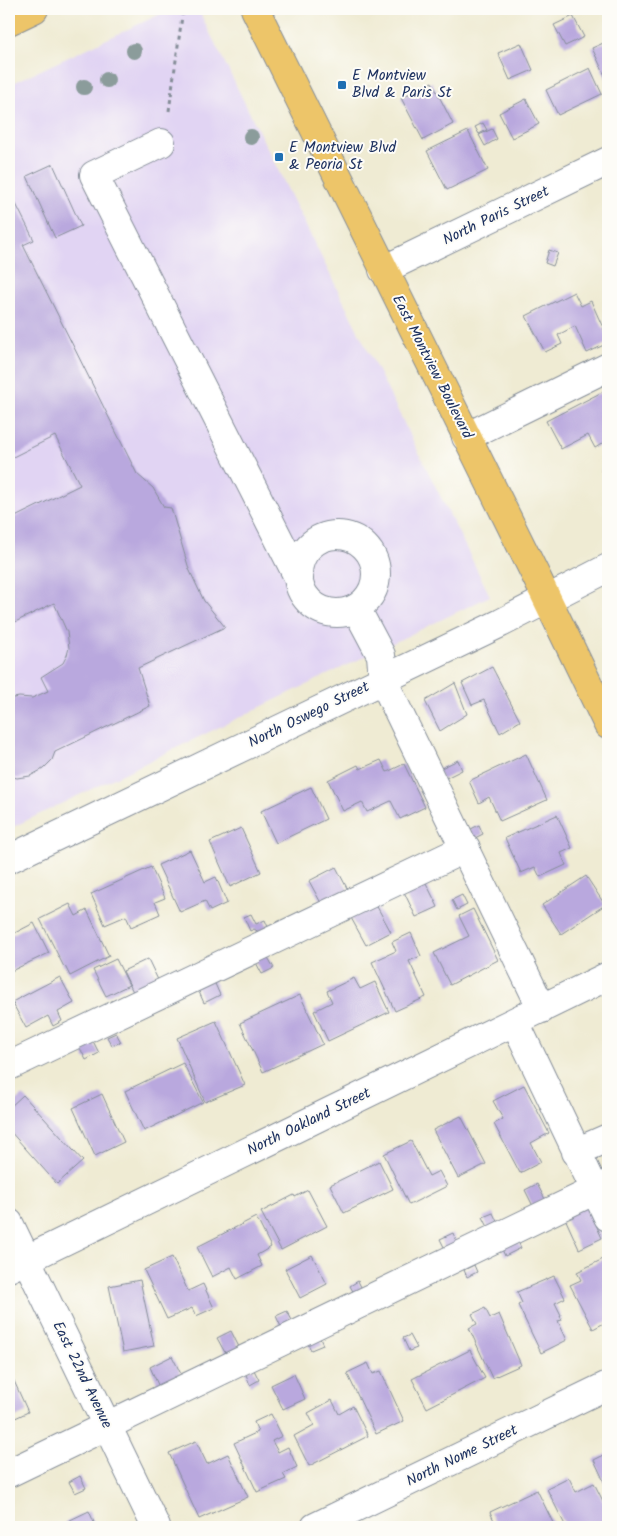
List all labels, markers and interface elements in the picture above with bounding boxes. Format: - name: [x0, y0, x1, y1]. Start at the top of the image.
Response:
- place label: E Montview Blvd & Paris St: [352, 64, 452, 105]
- marker: E Montview Blvd & Paris St: [336, 79, 348, 91]
- place label: E Montview Blvd & Peoria St: [289, 136, 397, 177]
- marker: E Montview Blvd & Peoria St: [273, 151, 285, 163]
- street label: North Paris Street: [439, 180, 554, 252]
- street label: East Montview Boulevard: [385, 291, 479, 444]
- street label: North Oswego Street: [244, 675, 374, 755]
- street label: North Oakland Street: [243, 1081, 375, 1162]
- street label: East 22nd Avenue: [46, 1317, 119, 1433]
- street label: North Nome Street: [402, 1419, 522, 1493]

